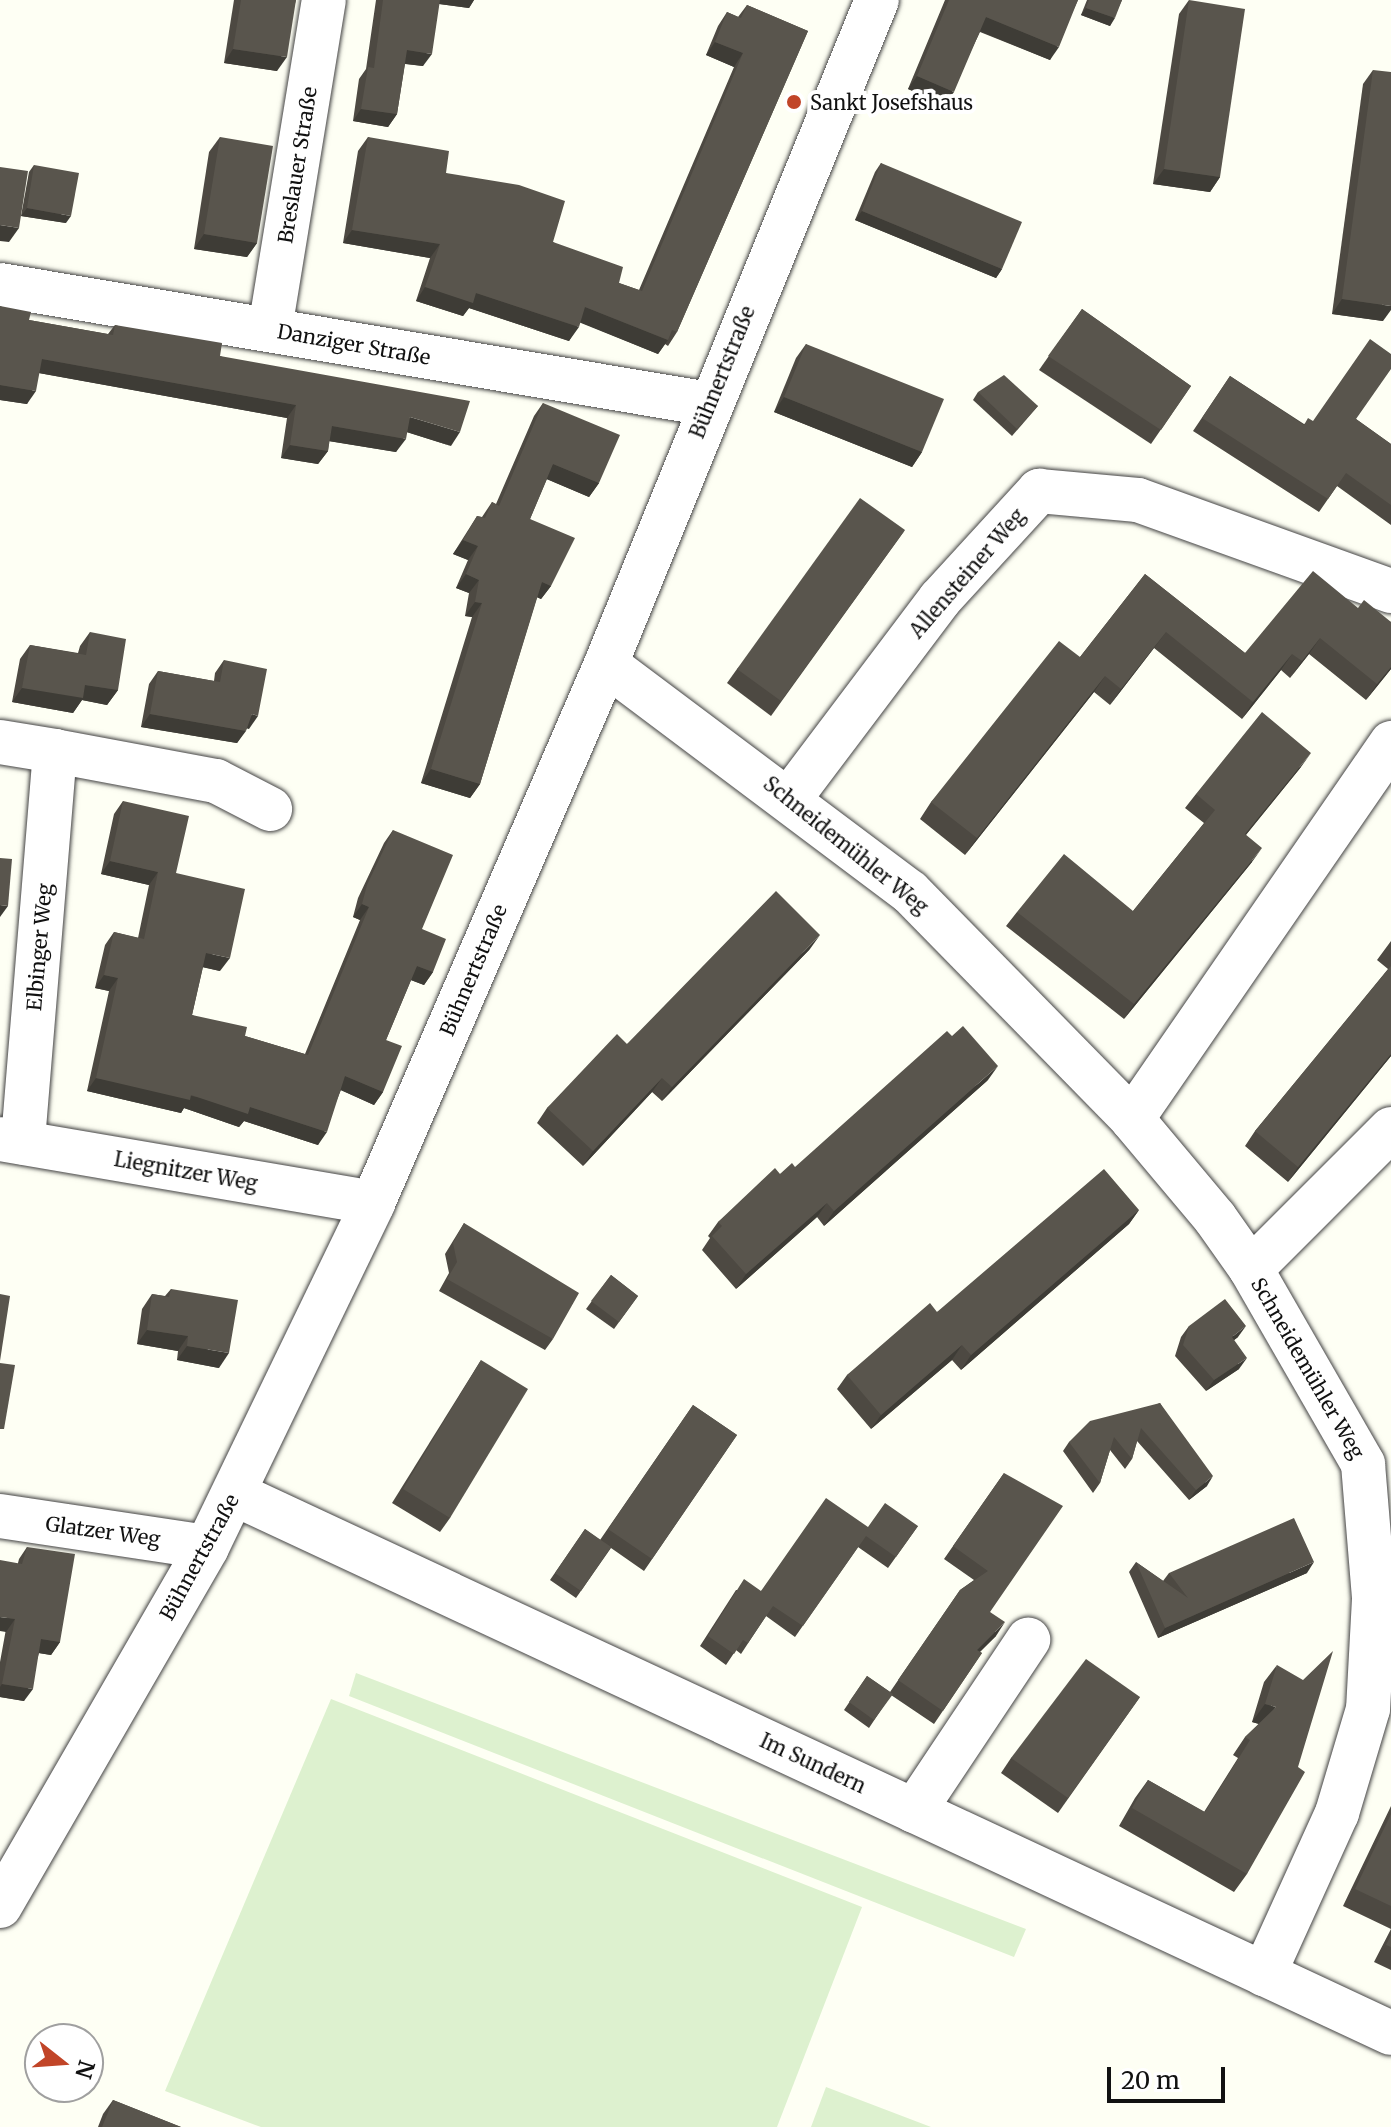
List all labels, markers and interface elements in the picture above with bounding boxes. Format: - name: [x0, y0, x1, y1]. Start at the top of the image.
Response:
- street label: Breslauer Straße: [273, 85, 321, 245]
- place label: Sankt Josefshaus: [810, 90, 973, 114]
- marker: Sankt Josefshaus: [785, 93, 803, 111]
- street label: Bühnertstraße: [685, 302, 759, 442]
- street label: Danziger Straße: [276, 319, 432, 369]
- street label: Allensteiner Weg: [904, 503, 1030, 643]
- street label: Schneidemühler Weg: [759, 771, 933, 919]
- street label: Elbinger Weg: [21, 882, 57, 1012]
- street label: Bühnertstraße: [435, 901, 511, 1039]
- street label: Liegnitzer Weg: [112, 1147, 260, 1195]
- street label: Schneidemühler Weg: [1246, 1273, 1370, 1463]
- street label: Bühnertstraße: [154, 1490, 244, 1624]
- street label: Glatzer Weg: [44, 1511, 162, 1551]
- street label: Im Sundern: [756, 1728, 870, 1798]
- north arrow: [24, 2023, 104, 2103]
- scale bar: [1111, 2051, 1229, 2101]
- text: N: [69, 2057, 101, 2082]
- text: 20 m: [1121, 2065, 1180, 2096]

